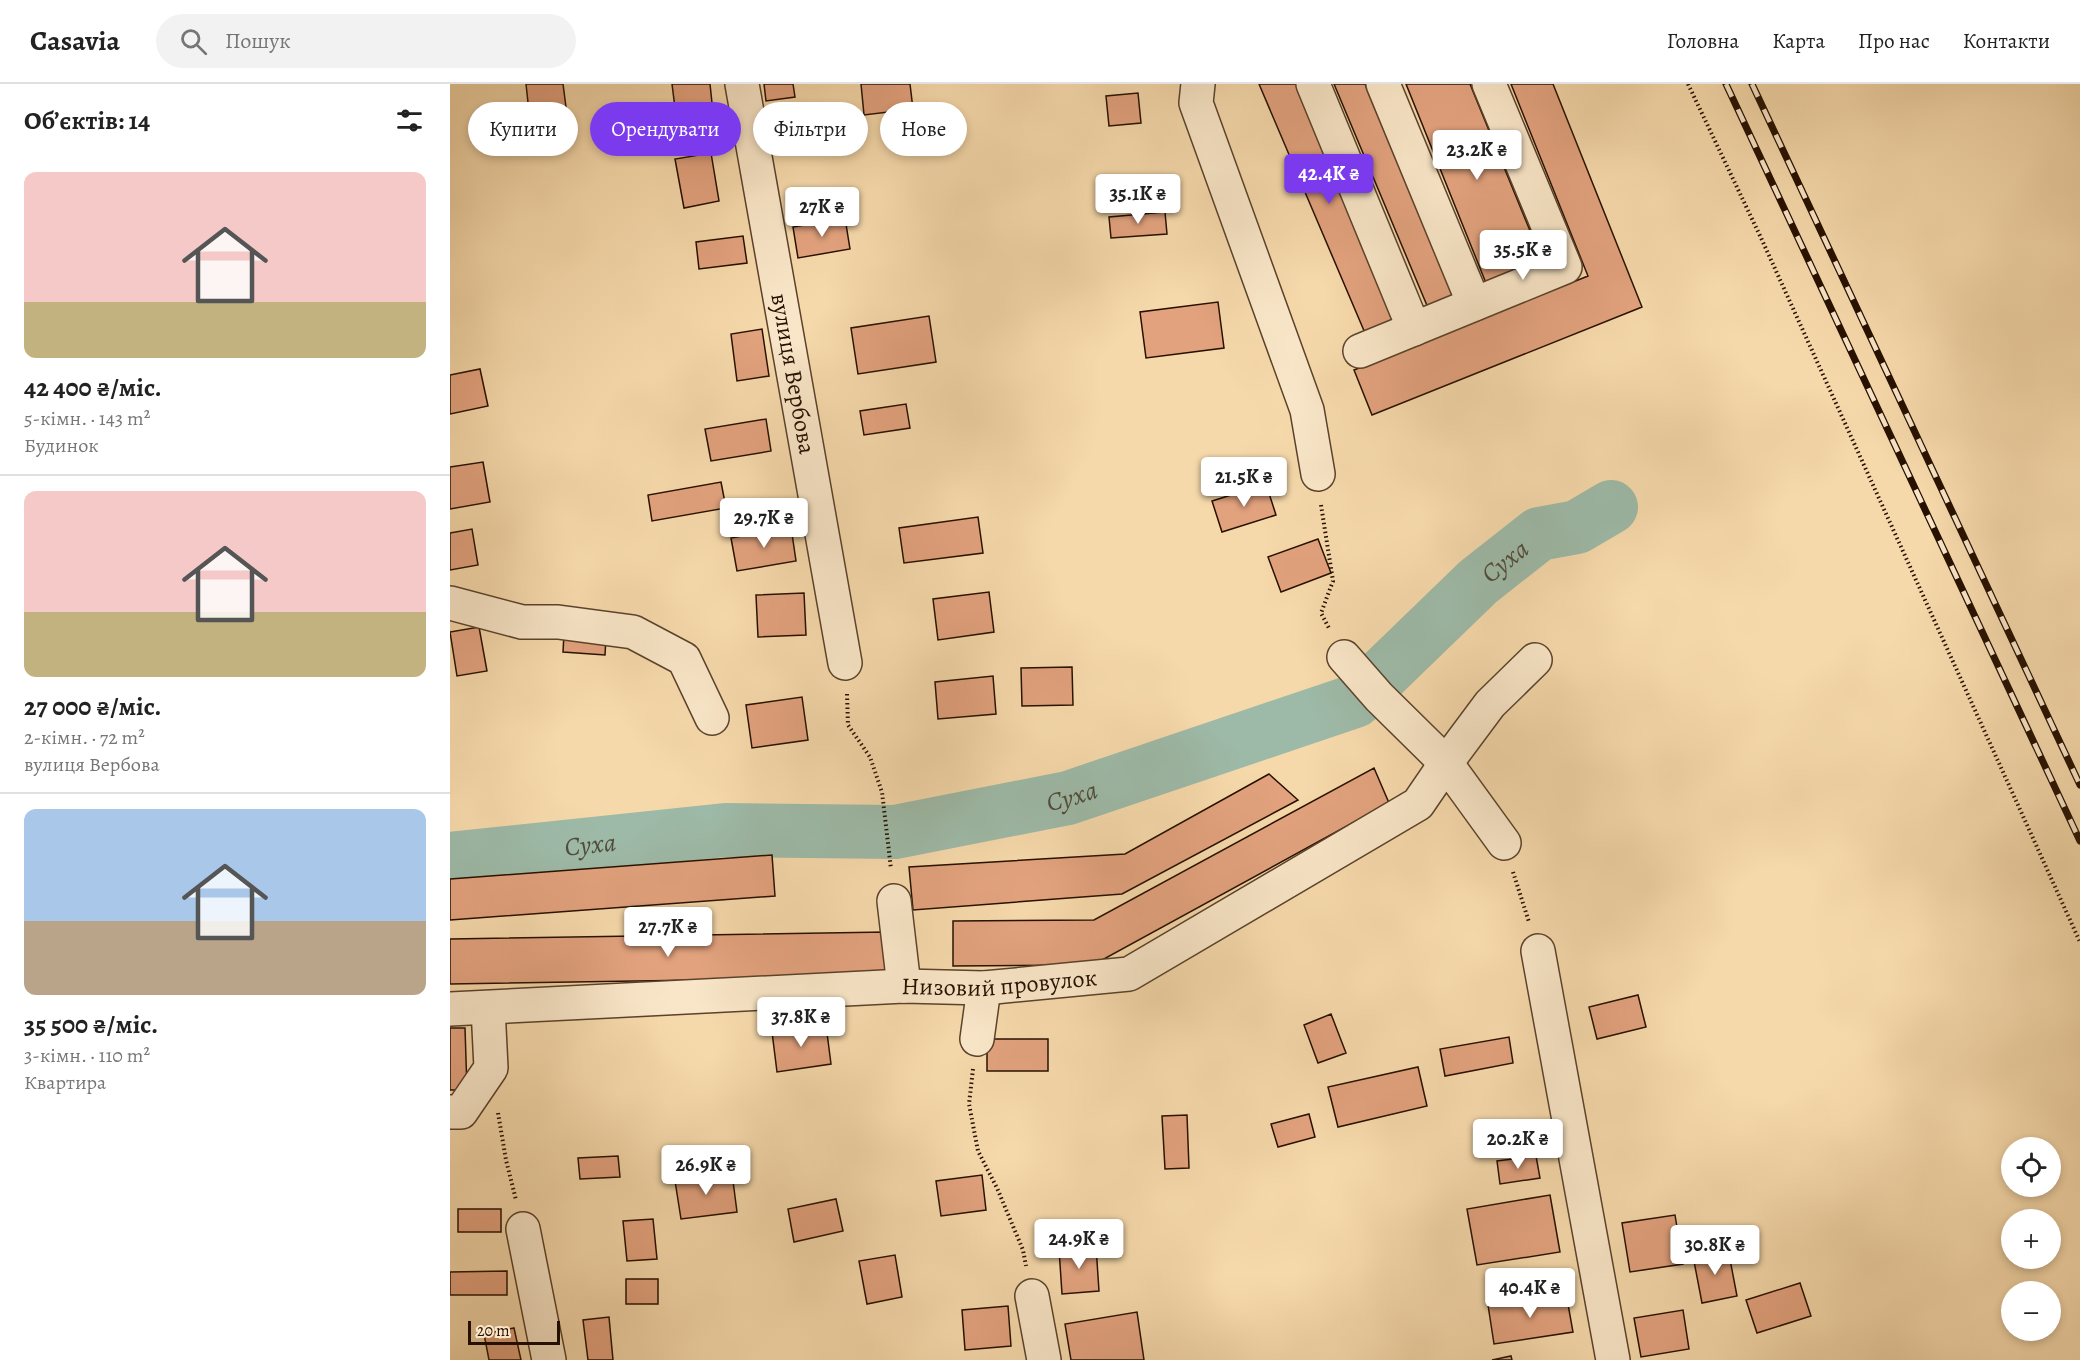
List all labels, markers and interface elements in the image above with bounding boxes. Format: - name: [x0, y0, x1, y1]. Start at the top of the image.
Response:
- search box: [156, 14, 576, 68]
- text: Casavia: [30, 22, 120, 60]
- icon: search: [177, 25, 210, 58]
- text: Пошук: [225, 26, 291, 56]
- text: Головна: [1667, 27, 1739, 55]
- text: Карта: [1772, 27, 1825, 55]
- text: Про нас: [1858, 27, 1930, 55]
- text: Контакти: [1963, 27, 2050, 55]
- chip: Купити: [468, 102, 578, 156]
- chip: Орендувати: [590, 102, 741, 156]
- chip: Фільтри: [753, 102, 868, 156]
- chip: Нове: [880, 102, 967, 156]
- text: Об’єктів: 14: [24, 103, 150, 138]
- icon: filters: [393, 104, 426, 137]
- pin: 23.2K ₴: [1422, 130, 1532, 181]
- text: 23.2K ₴: [1447, 136, 1507, 163]
- pin: 42.4K ₴: [1274, 154, 1384, 205]
- text: 42.4K ₴: [1298, 160, 1360, 187]
- pin: 35.1K ₴: [1083, 174, 1193, 225]
- text: 35.1K ₴: [1109, 180, 1167, 207]
- pin: 27K ₴: [780, 187, 864, 238]
- text: 27K ₴: [799, 193, 845, 220]
- icon: home: [171, 211, 279, 319]
- pin: 35.5K ₴: [1468, 230, 1578, 281]
- text: 35.5K ₴: [1494, 236, 1552, 263]
- street label: вулиця Вербова: [763, 290, 824, 456]
- text: 42 400 ₴/міс.: [24, 370, 162, 405]
- text: 5-кімн. · 143 m²: [24, 405, 150, 432]
- text: Будинок: [24, 432, 99, 459]
- pin: 21.5K ₴: [1189, 457, 1299, 508]
- text: 21.5K ₴: [1215, 463, 1273, 490]
- pin: 29.7K ₴: [709, 498, 819, 549]
- text: 29.7K ₴: [734, 504, 794, 531]
- icon: home: [171, 530, 279, 638]
- water label: Суха: [1474, 532, 1536, 591]
- text: 27 000 ₴/міс.: [24, 689, 161, 724]
- text: 2-кімн. · 72 m²: [24, 724, 145, 751]
- text: вулиця Вербова: [24, 751, 160, 778]
- water label: Суха: [1044, 772, 1102, 820]
- water label: Суха: [563, 825, 618, 865]
- icon: home: [171, 848, 279, 956]
- pin: 27.7K ₴: [613, 907, 723, 958]
- text: 27.7K ₴: [638, 913, 698, 940]
- street label: Низовий провулок: [901, 961, 1098, 1004]
- pin: 37.8K ₴: [746, 997, 856, 1048]
- text: 37.8K ₴: [771, 1003, 831, 1030]
- text: 35 500 ₴/міс.: [24, 1007, 158, 1042]
- text: 3-кімн. · 110 m²: [24, 1042, 150, 1069]
- text: Квартира: [24, 1069, 106, 1096]
- pin: 20.2K ₴: [1463, 1119, 1573, 1170]
- text: 20.2K ₴: [1487, 1125, 1549, 1152]
- map controls: [2001, 1137, 2061, 1341]
- button: locate: [2001, 1137, 2061, 1197]
- pin: 26.9K ₴: [651, 1145, 761, 1196]
- text: 26.9K ₴: [675, 1151, 737, 1178]
- button: +: [2001, 1209, 2061, 1269]
- pin: 24.9K ₴: [1024, 1219, 1134, 1270]
- text: 24.9K ₴: [1048, 1225, 1110, 1252]
- pin: 30.8K ₴: [1660, 1225, 1770, 1276]
- text: 30.8K ₴: [1684, 1231, 1746, 1258]
- pin: 40.4K ₴: [1475, 1268, 1585, 1319]
- text: 40.4K ₴: [1499, 1274, 1561, 1301]
- button: −: [2001, 1281, 2061, 1341]
- scale bar: [468, 1318, 560, 1346]
- text: 20 m: [477, 1320, 510, 1342]

